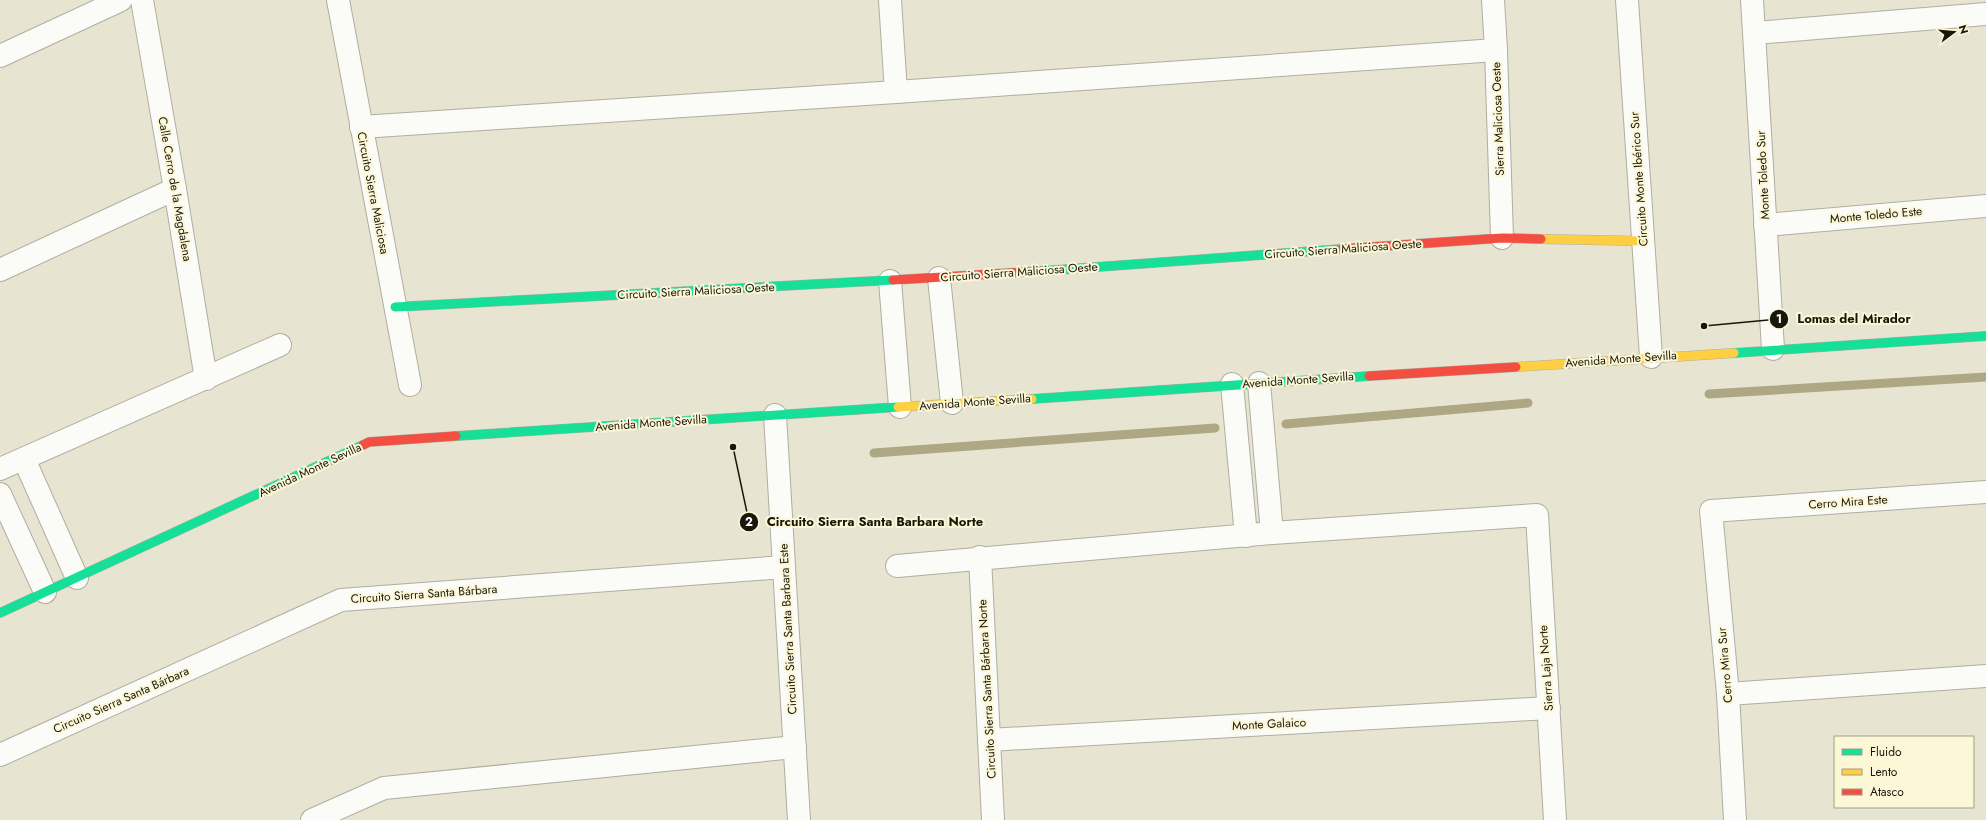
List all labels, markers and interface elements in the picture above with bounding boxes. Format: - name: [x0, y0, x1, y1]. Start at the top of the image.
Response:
- north arrow: [1934, 12, 1974, 52]
- text: N: [1955, 23, 1973, 36]
- street label: Sierra Maliciosa Oeste: [1487, 62, 1509, 176]
- street label: Circuito Monte Ibérico Sur: [1625, 110, 1653, 247]
- street label: Calle Cerro de la Magdalena: [153, 115, 197, 263]
- street label: Monte Toledo Sur: [1752, 129, 1774, 220]
- street label: Circuito Sierra Maliciosa: [352, 130, 394, 256]
- street label: Monte Toledo Este: [1829, 202, 1923, 228]
- street label: Circuito Sierra Maliciosa Oeste: [1264, 235, 1422, 263]
- street label: Circuito Sierra Maliciosa Oeste: [940, 258, 1098, 286]
- street label: Circuito Sierra Maliciosa Oeste: [617, 278, 775, 304]
- callout: Lomas del Mirador: [1769, 306, 1918, 331]
- text: Lomas del Mirador: [1797, 309, 1911, 328]
- text: 1: [1776, 310, 1782, 328]
- street label: Avenida Monte Sevilla: [1565, 346, 1678, 372]
- street label: Avenida Monte Sevilla: [1242, 367, 1355, 393]
- street label: Avenida Monte Sevilla: [919, 389, 1032, 415]
- street label: Avenida Monte Sevilla: [595, 410, 708, 436]
- street label: Avenida Monte Sevilla: [256, 438, 365, 502]
- street label: Cerro Mira Este: [1808, 490, 1888, 514]
- callout: Circuito Sierra Santa Barbara Norte: [739, 509, 992, 534]
- text: Circuito Sierra Santa Barbara Norte: [767, 512, 984, 531]
- text: 2: [745, 513, 753, 531]
- street label: Circuito Sierra Santa Barbara Este: [775, 543, 801, 715]
- street label: Circuito Sierra Santa Bárbara: [350, 580, 498, 608]
- street label: Circuito Sierra Santa Bárbara Norte: [973, 599, 1001, 779]
- street label: Sierra Laja Norte: [1534, 624, 1558, 712]
- street label: Cerro Mira Sur: [1713, 626, 1737, 704]
- street label: Circuito Sierra Santa Bárbara: [50, 662, 192, 738]
- street label: Monte Galaico: [1231, 713, 1307, 735]
- legend: [1834, 736, 1974, 808]
- text: Fluido: [1870, 743, 1902, 761]
- text: Lento: [1870, 763, 1898, 781]
- text: Atasco: [1870, 783, 1904, 801]

